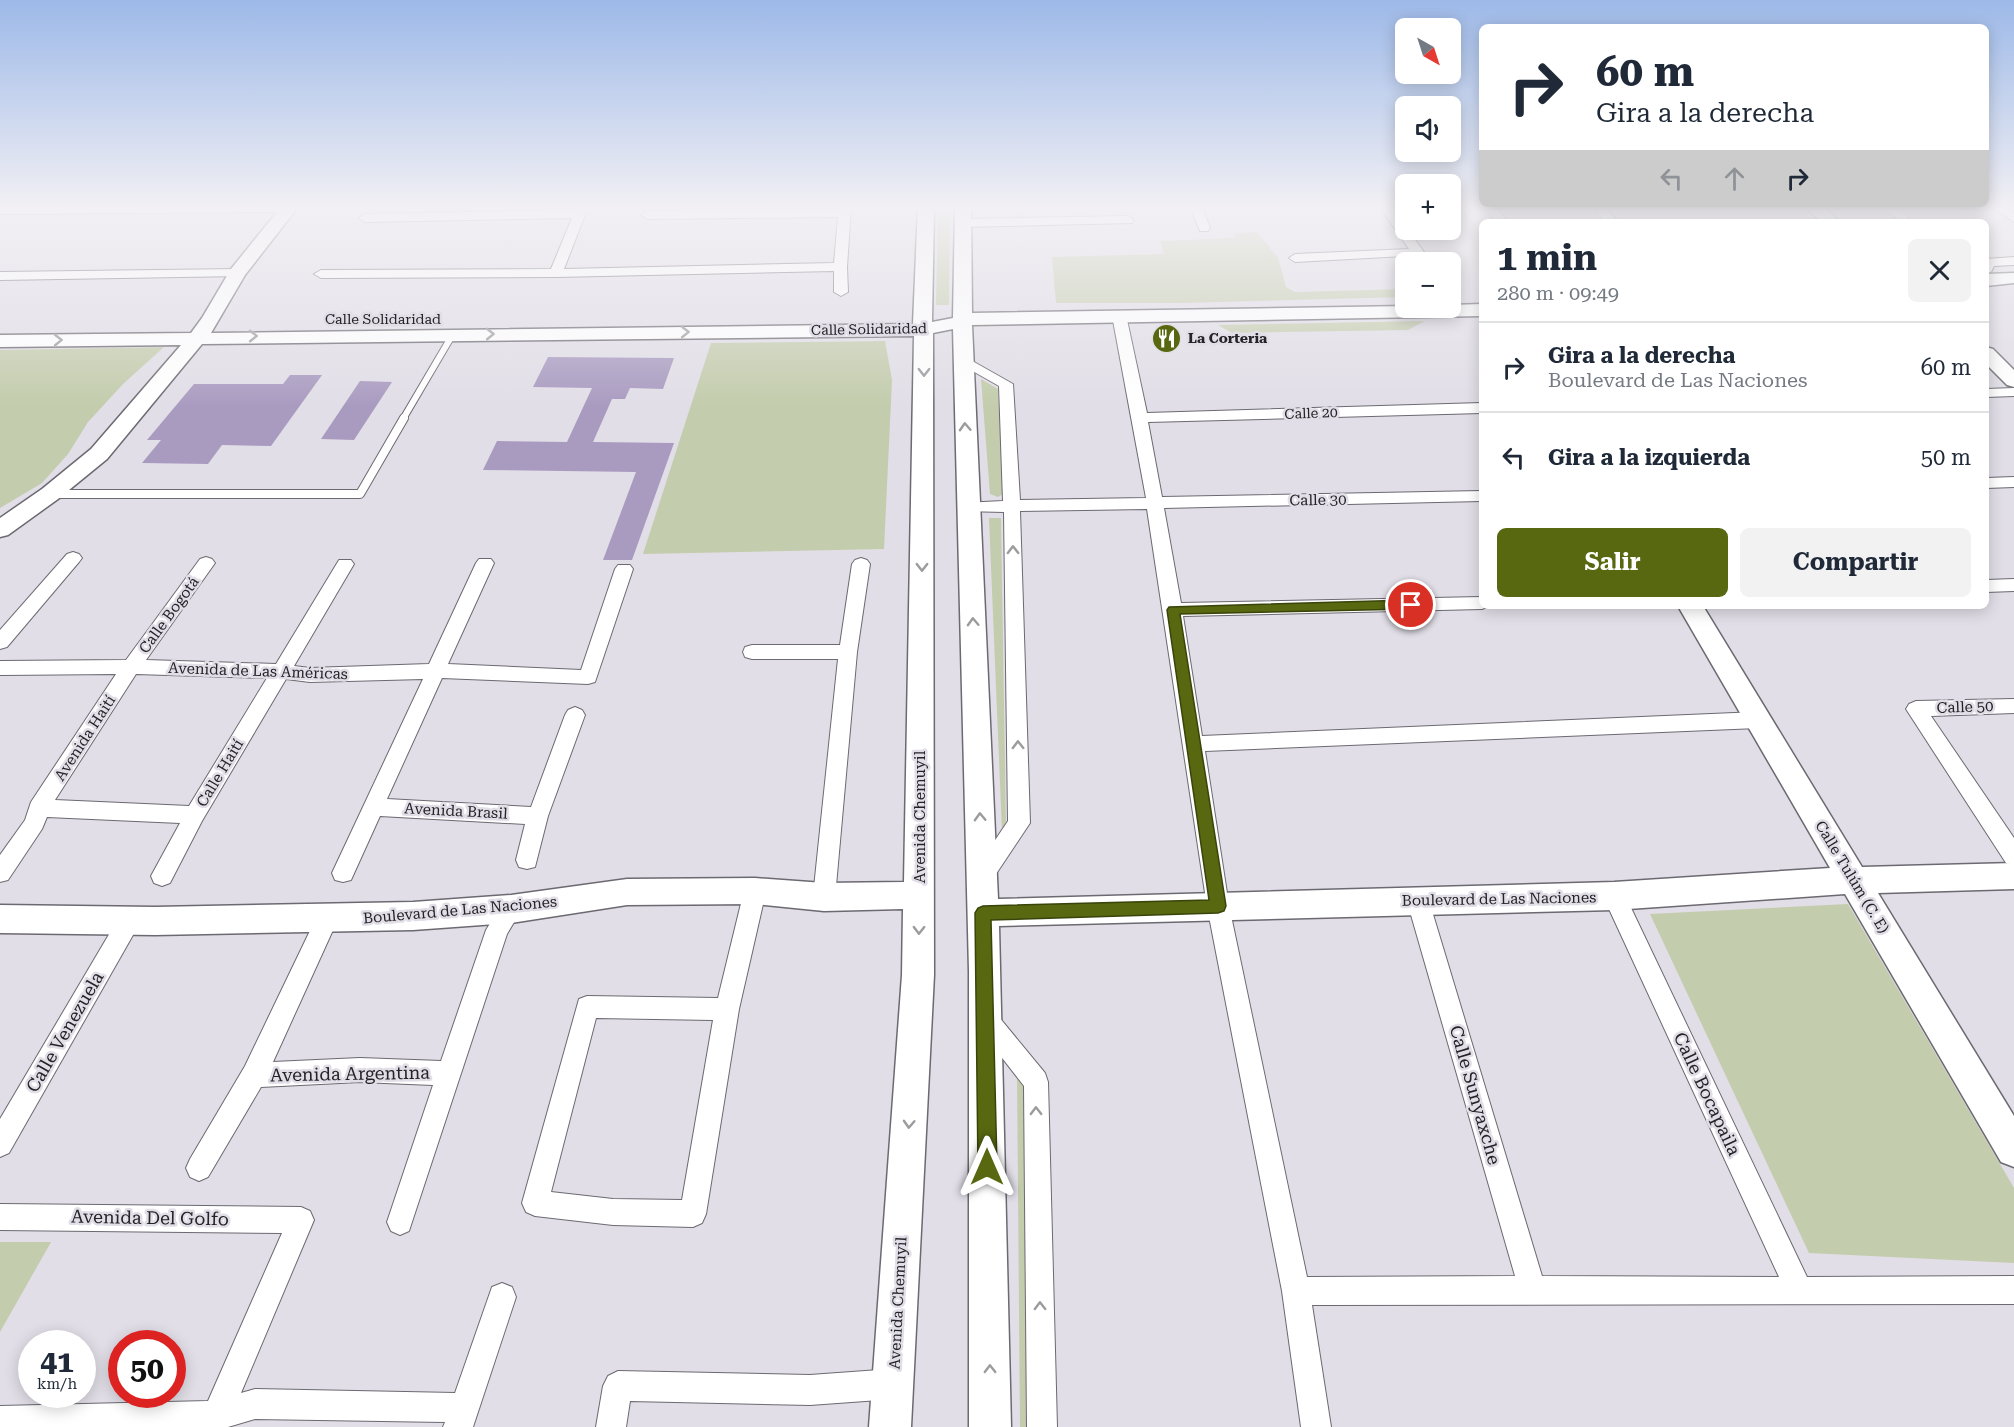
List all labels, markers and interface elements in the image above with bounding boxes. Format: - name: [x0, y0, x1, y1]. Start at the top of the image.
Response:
- north arrow: [1395, 18, 1461, 84]
- map controls: [1395, 18, 1461, 318]
- text: 60 m: [1596, 47, 1694, 96]
- icon: right: [1497, 48, 1575, 126]
- button: sound: [1395, 96, 1461, 162]
- text: Gira a la derecha: [1596, 97, 1814, 129]
- icon: left: [1655, 162, 1688, 195]
- icon: ahead: [1718, 162, 1751, 195]
- icon: right: [1781, 162, 1814, 195]
- button: +: [1395, 174, 1461, 240]
- text: 1 min: [1497, 237, 1597, 279]
- button: close: [1908, 239, 1971, 302]
- button: −: [1395, 252, 1461, 318]
- text: 280 m · 09:49: [1497, 281, 1619, 305]
- street label: Calle Solidaridad: [325, 311, 441, 327]
- street label: Calle Solidaridad: [811, 320, 927, 338]
- restaurant icon: La Corteria: [1151, 322, 1183, 354]
- one-way arrow: [681, 326, 690, 338]
- one-way arrow: [486, 328, 495, 340]
- one-way arrow: [249, 330, 258, 342]
- place label: La Corteria: [1188, 330, 1268, 346]
- one-way arrow: [54, 333, 63, 346]
- text: Gira a la derecha: [1548, 343, 1735, 368]
- icon: right: [1497, 351, 1530, 384]
- text: 60 m: [1921, 355, 1971, 380]
- one-way arrow: [918, 367, 930, 376]
- text: Boulevard de Las Naciones: [1548, 368, 1808, 392]
- street label: Calle 20: [1284, 404, 1338, 422]
- one-way arrow: [959, 422, 972, 431]
- icon: left: [1497, 441, 1530, 474]
- text: Gira a la izquierda: [1548, 445, 1750, 470]
- text: 50 m: [1921, 445, 1971, 470]
- street label: Calle 30: [1289, 491, 1347, 509]
- button: Salir: [1497, 528, 1728, 597]
- button: Compartir: [1740, 528, 1971, 597]
- one-way arrow: [1006, 546, 1019, 555]
- one-way arrow: [916, 562, 928, 571]
- street label: Calle Bogotá: [135, 573, 203, 657]
- pin: [1385, 579, 1436, 630]
- icon: arrive: [1394, 588, 1427, 621]
- one-way arrow: [967, 617, 979, 626]
- street label: Avenida de Las Américas: [168, 659, 348, 683]
- street label: Avenida Haití: [51, 692, 119, 784]
- street label: Calle 50: [1936, 697, 1994, 717]
- street label: Calle Haití: [193, 736, 247, 810]
- one-way arrow: [1011, 741, 1024, 750]
- street label: Avenida Chemuyil: [911, 750, 929, 883]
- street label: Avenida Brasil: [404, 799, 508, 823]
- one-way arrow: [974, 812, 986, 821]
- street label: Calle Tulúm (C. E): [1811, 817, 1893, 937]
- street label: Boulevard de Las Naciones: [1402, 888, 1596, 910]
- street label: Boulevard de Las Naciones: [362, 893, 558, 927]
- one-way arrow: [913, 925, 925, 934]
- street label: Calle Venezuela: [22, 967, 108, 1096]
- street label: Calle Sunyaxche: [1446, 1023, 1505, 1167]
- street label: Calle Bocapaila: [1670, 1029, 1745, 1159]
- street label: Avenida Argentina: [270, 1062, 430, 1085]
- one-way arrow: [1030, 1106, 1043, 1115]
- one-way arrow: [903, 1120, 916, 1129]
- position arrow: [955, 1135, 1019, 1199]
- street label: Avenida Del Golfo: [71, 1206, 229, 1229]
- street label: Avenida Chemuyil: [886, 1236, 910, 1370]
- one-way arrow: [1034, 1301, 1046, 1310]
- speed limit sign: 50: [108, 1330, 186, 1408]
- text: 41: [40, 1344, 74, 1379]
- one-way arrow: [984, 1364, 996, 1373]
- text: km/h: [37, 1375, 77, 1393]

